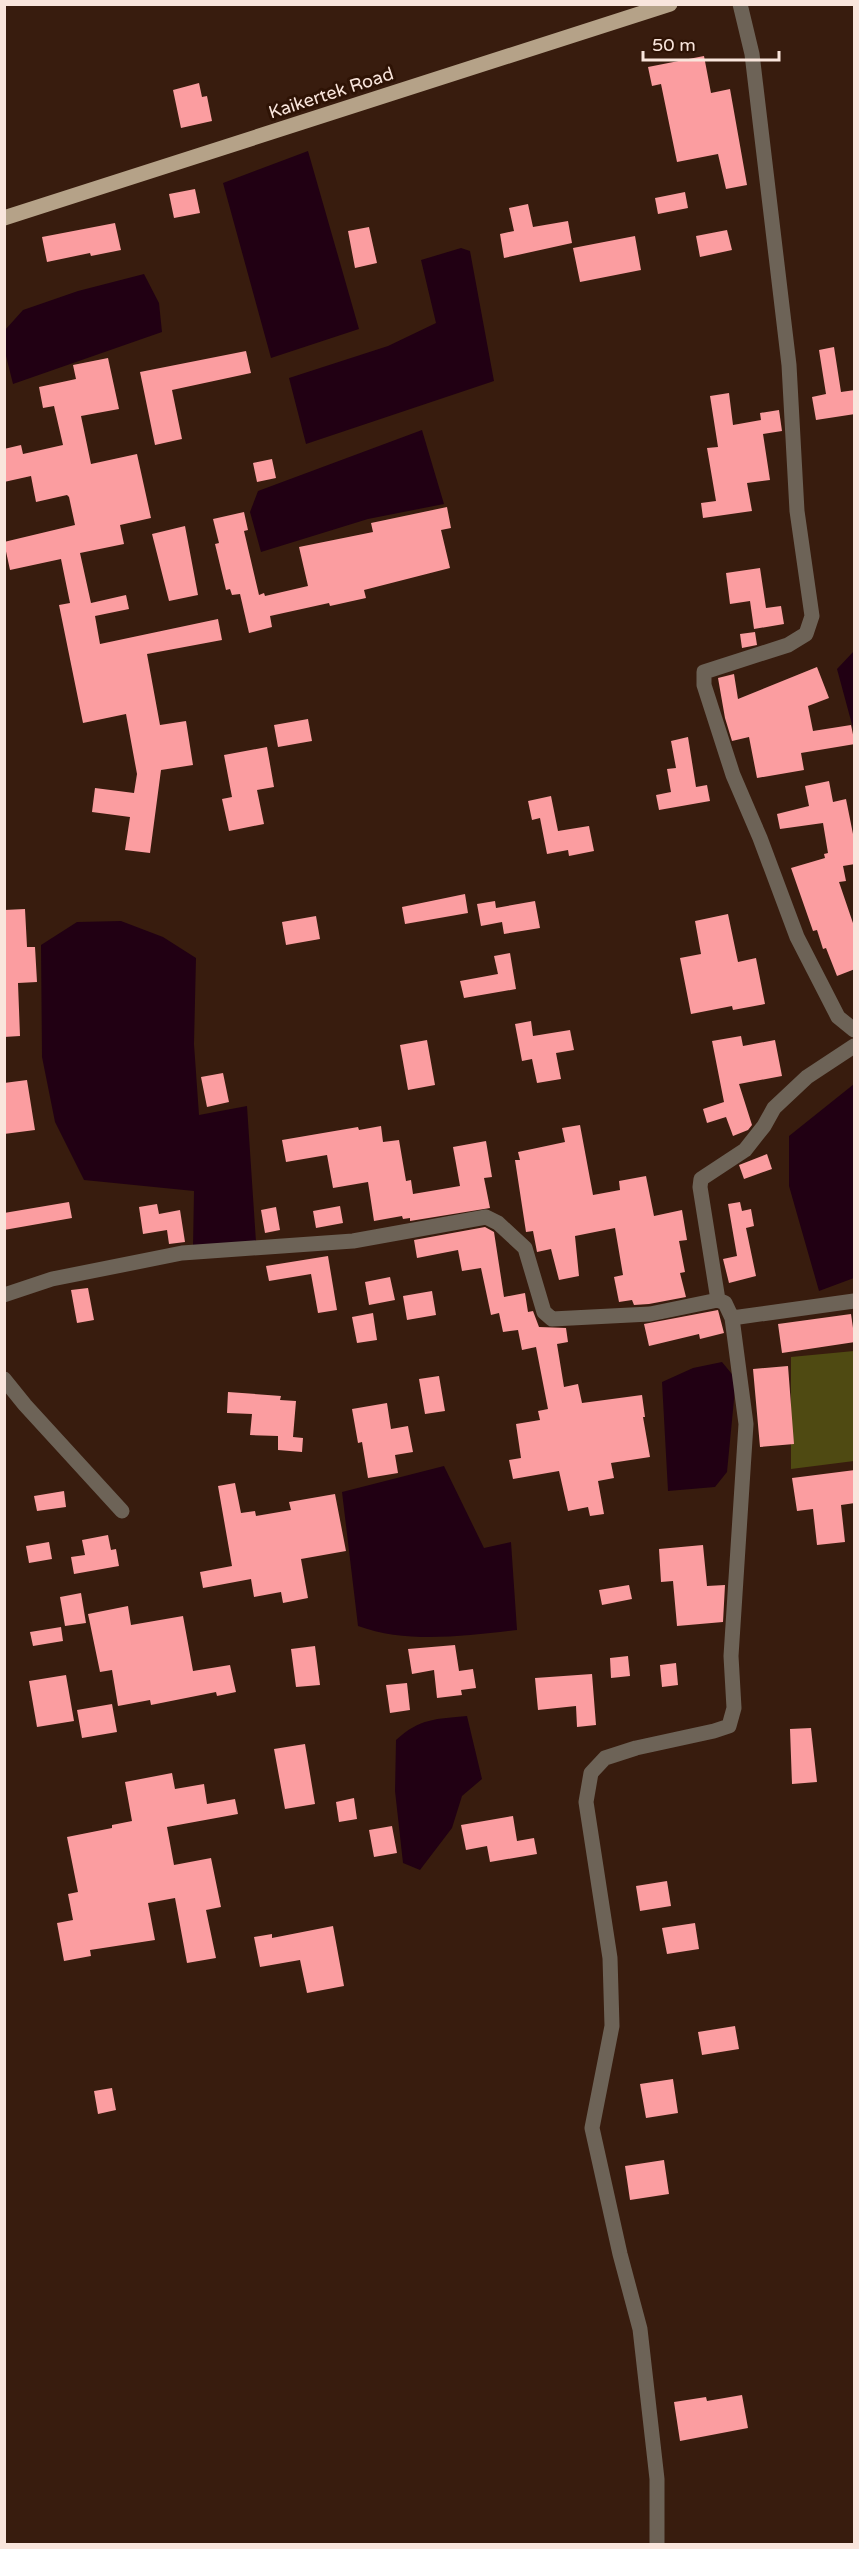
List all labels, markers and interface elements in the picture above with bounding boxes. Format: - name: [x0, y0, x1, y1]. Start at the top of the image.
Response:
- scale bar: [643, 24, 780, 62]
- text: 50 m: [652, 34, 696, 56]
- street label: Kaikertek Road: [266, 62, 396, 124]

